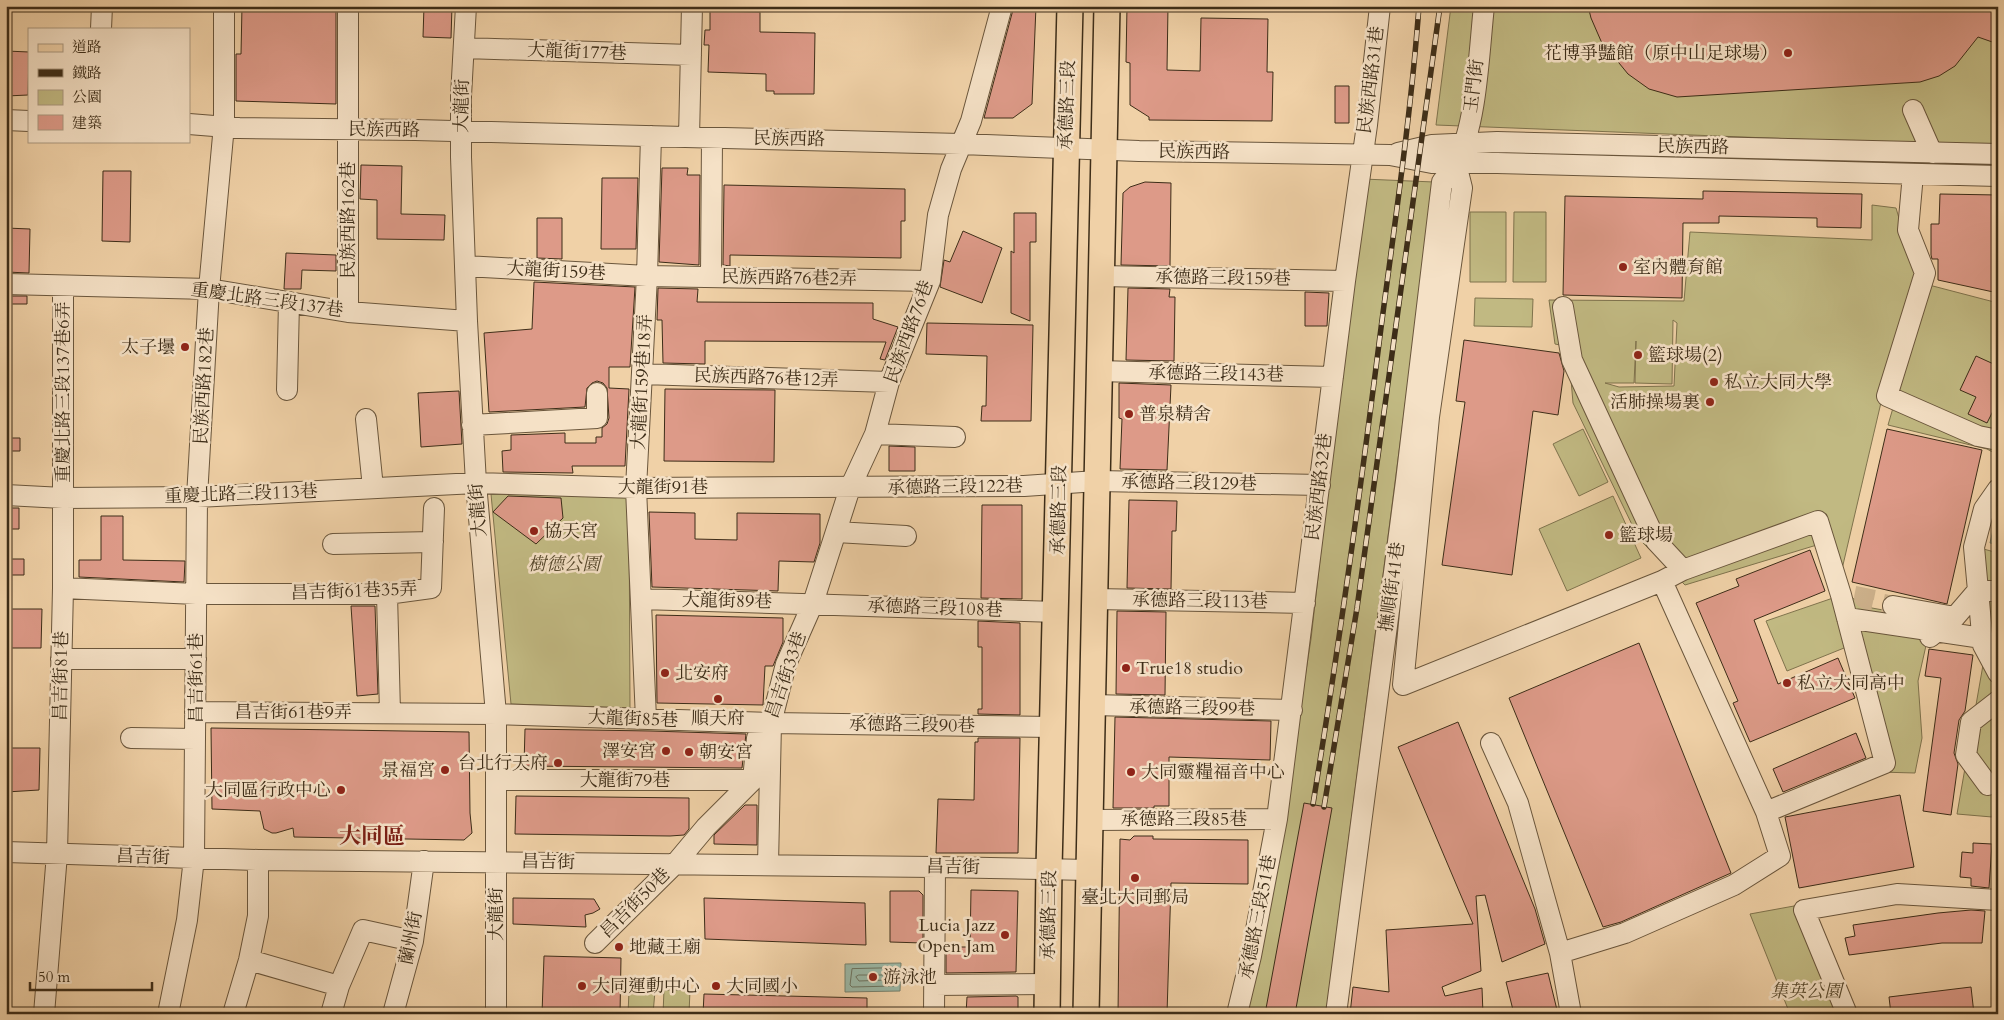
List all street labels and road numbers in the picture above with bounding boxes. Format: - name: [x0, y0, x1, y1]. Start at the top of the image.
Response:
- street label: 民族西路31巷: [1352, 25, 1390, 135]
- street label: 大龍街177巷: [527, 38, 627, 66]
- street label: 玉門街: [1458, 58, 1490, 114]
- street label: 承德路三段: [1053, 60, 1081, 150]
- street label: 大龍街: [449, 79, 475, 133]
- street label: 民族西路: [348, 117, 420, 143]
- street label: 民族西路: [753, 126, 825, 152]
- street label: 民族西路: [1657, 134, 1729, 160]
- street label: 民族西路: [1158, 139, 1230, 165]
- street label: 民族西路162巷: [336, 161, 361, 279]
- street label: 大龍街159巷: [506, 256, 606, 286]
- street label: 民族西路76巷2弄: [721, 264, 857, 292]
- street label: 承德路三段159巷: [1155, 264, 1291, 292]
- street label: 重慶北路三段137巷: [189, 277, 345, 323]
- street label: 民族西路76巷: [879, 277, 939, 387]
- street label: 重慶北路三段137巷6弄: [51, 302, 76, 482]
- street label: 大龍街159巷18弄: [626, 313, 658, 451]
- street label: 民族西路182巷: [188, 327, 220, 445]
- street label: 承德路三段143巷: [1148, 360, 1284, 388]
- street label: 民族西路76巷12弄: [693, 363, 839, 393]
- street label: 民族西路32巷: [1300, 432, 1338, 542]
- street label: 承德路三段: [1046, 465, 1072, 555]
- street label: 承德路三段129巷: [1121, 469, 1257, 497]
- street label: 承德路三段122巷: [887, 473, 1023, 501]
- street label: 大龍街91巷: [618, 475, 708, 500]
- street label: 重慶北路三段113巷: [164, 479, 318, 509]
- street label: 大龍街: [463, 482, 493, 538]
- street label: 撫順街41巷: [1373, 540, 1411, 634]
- street label: 昌吉街61巷35弄: [290, 576, 418, 606]
- street label: 承德路三段113巷: [1132, 587, 1268, 615]
- street label: 大龍街89巷: [682, 588, 772, 614]
- street label: 承德路三段108巷: [867, 593, 1003, 623]
- street label: 昌吉街33巷: [759, 628, 813, 722]
- street label: 昌吉街81巷: [48, 631, 74, 721]
- street label: 昌吉街61巷: [184, 633, 209, 723]
- street label: 承德路三段99巷: [1129, 694, 1255, 722]
- street label: 昌吉街61巷9弄: [234, 700, 352, 725]
- street label: 大龍街85巷: [587, 705, 679, 733]
- street label: 承德路三段90巷: [849, 711, 975, 739]
- street label: 大龍街79巷: [580, 768, 670, 793]
- street label: 承德路三段85巷: [1121, 807, 1247, 832]
- street label: 昌吉街: [116, 844, 170, 870]
- street label: 昌吉街: [521, 849, 575, 875]
- street label: 承德路三段51巷: [1234, 853, 1282, 981]
- street label: 昌吉街: [926, 854, 980, 880]
- street label: 昌吉街50巷: [594, 862, 676, 944]
- street label: 承德路三段: [1036, 870, 1062, 960]
- street label: 大龍街: [484, 887, 509, 941]
- street label: 蘭州街: [394, 909, 428, 967]

